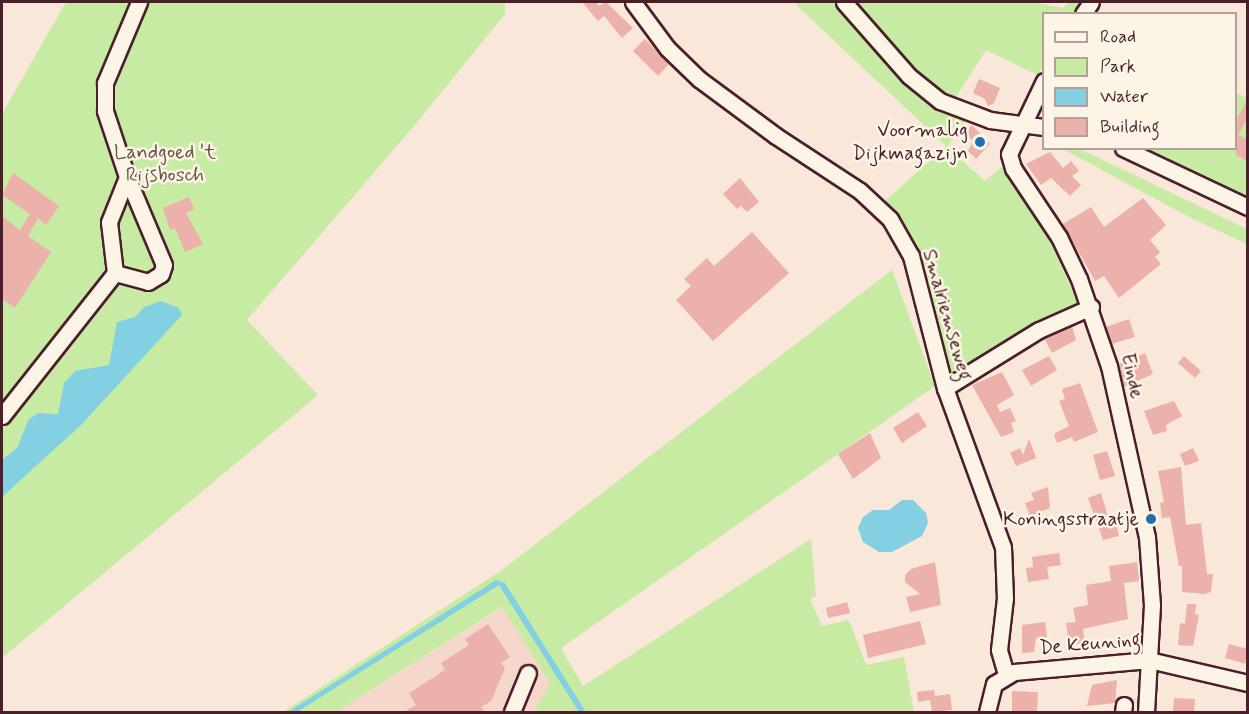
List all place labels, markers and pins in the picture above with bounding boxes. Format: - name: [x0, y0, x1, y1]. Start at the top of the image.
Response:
- place label: Voormalig Dijkmagazijn: [852, 118, 968, 165]
- marker: Voormalig Dijkmagazijn: [973, 135, 987, 149]
- place label: Koningsstraatje: [1003, 507, 1139, 531]
- marker: Koningsstraatje: [1144, 512, 1158, 526]

